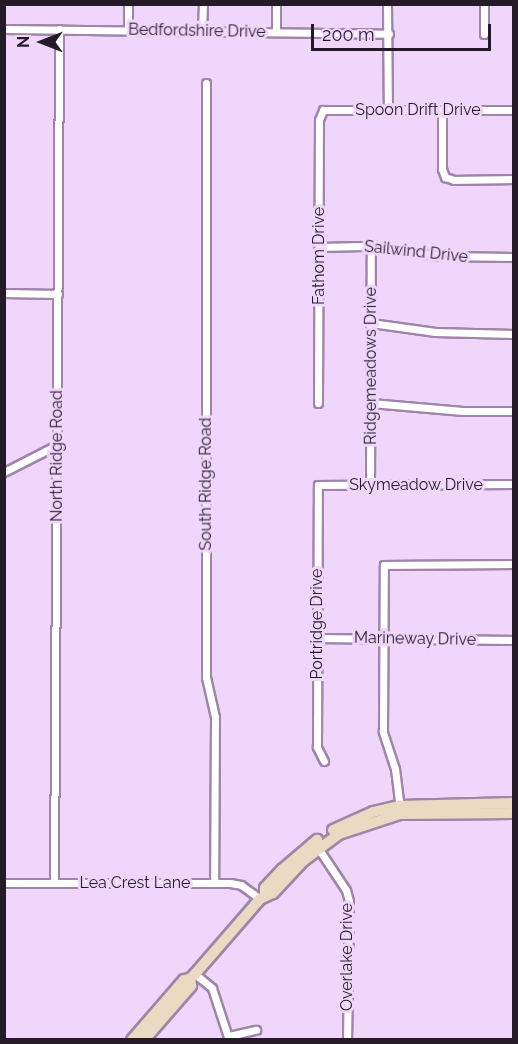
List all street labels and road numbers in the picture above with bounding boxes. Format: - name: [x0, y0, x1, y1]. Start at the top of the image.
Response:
- street label: Bedfordshire Drive: [128, 20, 266, 42]
- street label: Spoon Drift Drive: [355, 100, 481, 120]
- street label: Fathom Drive: [309, 207, 329, 305]
- street label: Sailwind Drive: [363, 237, 469, 267]
- street label: Ridgemeadows Drive: [361, 287, 381, 445]
- street label: North Ridge Road: [47, 390, 67, 522]
- street label: South Ridge Road: [196, 417, 216, 551]
- street label: Skymeadow Drive: [349, 475, 483, 495]
- street label: Portridge Drive: [307, 569, 327, 679]
- street label: Marineway Drive: [354, 628, 476, 650]
- street label: Lea Crest Lane: [79, 873, 191, 893]
- street label: Overlake Drive: [337, 903, 357, 1011]

